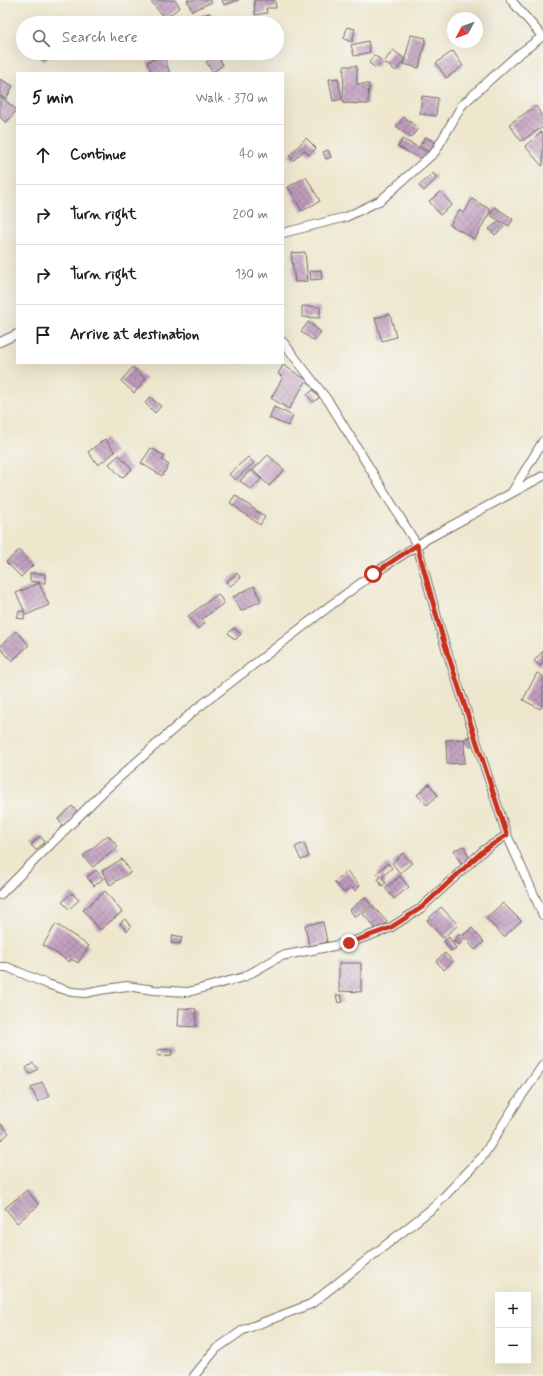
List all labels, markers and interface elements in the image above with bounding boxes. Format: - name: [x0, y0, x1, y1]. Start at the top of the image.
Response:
- north arrow: [447, 12, 483, 48]
- search box: [16, 16, 284, 60]
- icon: search: [30, 27, 52, 49]
- text: Search here: [62, 28, 138, 48]
- text: 5 min: [32, 87, 74, 109]
- text: Walk · 370 m: [196, 90, 268, 107]
- icon: ahead: [32, 144, 54, 166]
- text: Continue: [70, 145, 126, 165]
- text: 40 m: [239, 146, 268, 163]
- icon: right: [32, 204, 54, 226]
- text: Turn right: [70, 205, 137, 225]
- text: 200 m: [233, 206, 268, 223]
- icon: right: [32, 264, 54, 286]
- text: Turn right: [70, 265, 137, 285]
- text: 130 m: [235, 266, 268, 283]
- icon: arrive: [32, 324, 54, 346]
- text: Arrive at destination: [70, 325, 199, 345]
- route start: [364, 565, 382, 583]
- route end: [340, 934, 358, 952]
- map controls: [495, 1292, 531, 1364]
- button: +: [495, 1292, 531, 1328]
- button: −: [495, 1328, 531, 1364]

